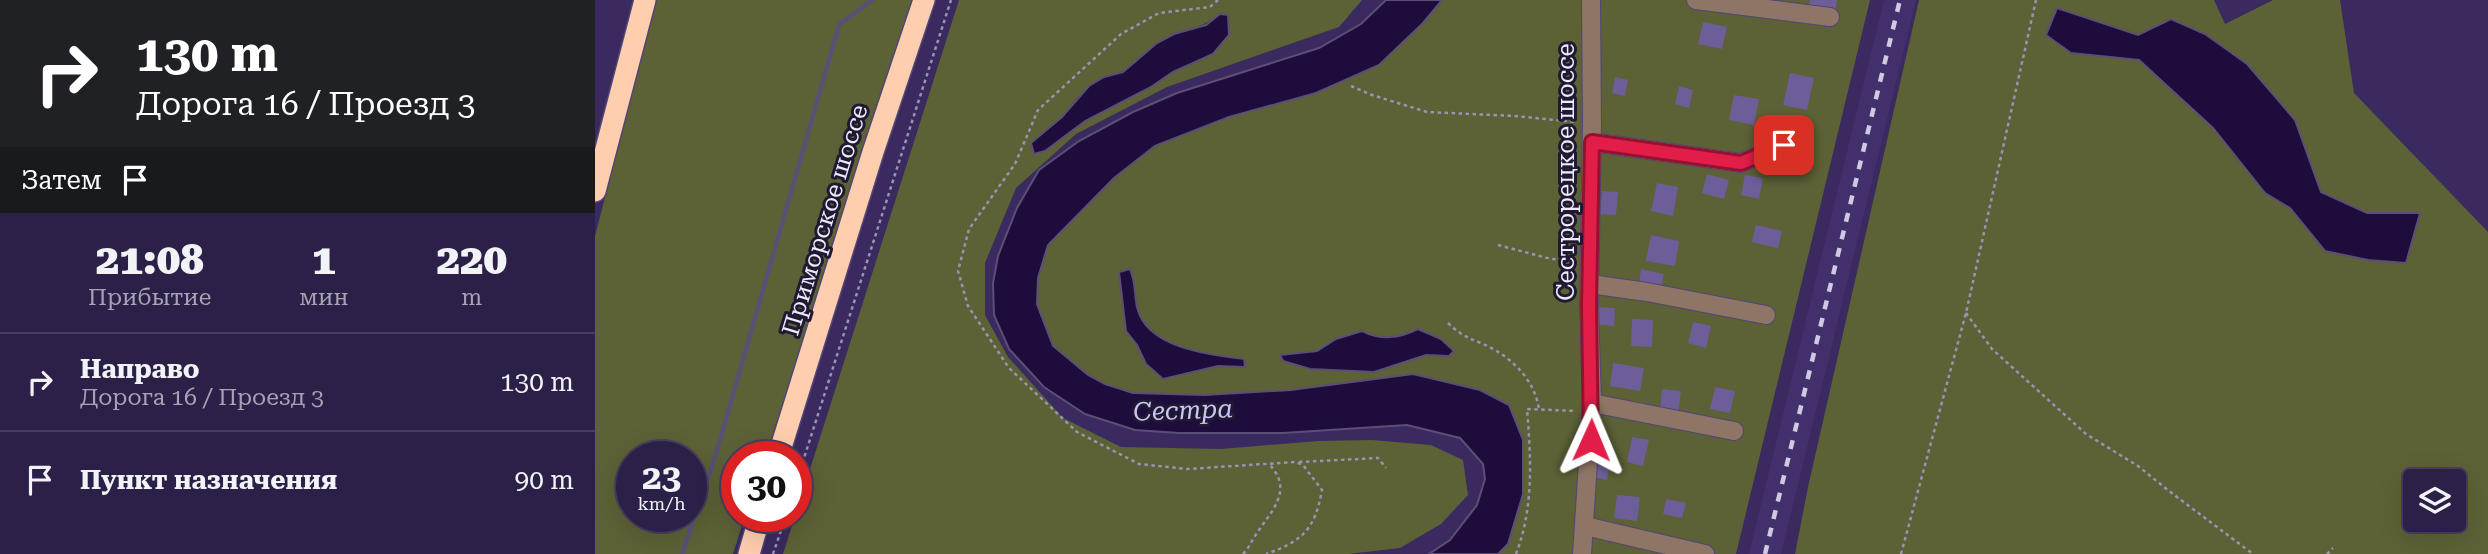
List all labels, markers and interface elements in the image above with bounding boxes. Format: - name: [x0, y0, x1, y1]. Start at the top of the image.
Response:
- text: 130 m: [136, 26, 278, 83]
- icon: right: [21, 28, 112, 119]
- street label: Сестрорецкое шоссе: [1552, 43, 1580, 301]
- text: Дорога 16 / Проезд 3: [136, 85, 475, 123]
- street label: Приморское шоссе: [777, 101, 873, 339]
- pin: [1754, 115, 1814, 175]
- icon: arrive: [1765, 126, 1803, 164]
- icon: arrive: [116, 161, 154, 199]
- text: Затем: [21, 165, 102, 195]
- text: 21:08: [96, 235, 204, 284]
- text: 1: [312, 235, 336, 284]
- text: 220: [436, 235, 507, 284]
- text: Прибытие: [88, 284, 211, 311]
- text: мин: [299, 284, 348, 311]
- text: m: [461, 284, 482, 311]
- text: Направо: [80, 354, 200, 384]
- icon: right: [21, 363, 59, 401]
- text: 130 m: [500, 367, 574, 397]
- text: Дорога 16 / Проезд 3: [80, 384, 324, 411]
- water label: Сестра: [1133, 393, 1233, 427]
- position arrow: [1554, 403, 1628, 477]
- speed limit sign: 30: [721, 441, 812, 532]
- text: 23: [642, 457, 681, 498]
- icon: arrive: [21, 461, 59, 499]
- text: Пункт назначения: [80, 465, 337, 495]
- text: 90 m: [515, 465, 574, 495]
- map controls: [2403, 469, 2466, 532]
- button: layers: [2403, 469, 2466, 532]
- text: km/h: [637, 493, 686, 514]

